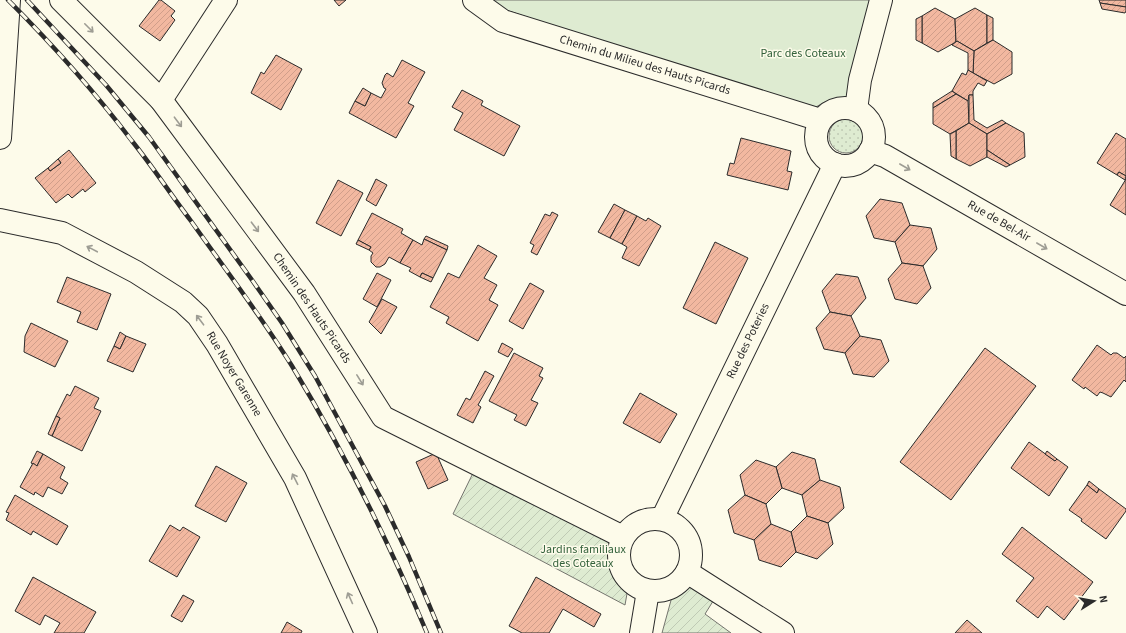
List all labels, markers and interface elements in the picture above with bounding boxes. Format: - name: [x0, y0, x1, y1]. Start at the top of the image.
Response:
- one-way arrow: [84, 23, 94, 33]
- street label: Chemin du Milieu des Hauts Picards: [557, 31, 733, 99]
- park label: Parc des Coteaux: [760, 45, 846, 62]
- one-way arrow: [173, 117, 182, 128]
- one-way arrow: [899, 163, 911, 171]
- street label: Rue de Bel-Air: [964, 196, 1034, 246]
- one-way arrow: [251, 221, 259, 232]
- one-way arrow: [1036, 242, 1048, 250]
- one-way arrow: [86, 245, 98, 252]
- street label: Chemin des Hauts Picards: [269, 249, 355, 367]
- street label: Rue des Poteries: [722, 300, 774, 382]
- one-way arrow: [196, 314, 204, 325]
- street label: Rue Noyer Garenne: [202, 328, 266, 420]
- one-way arrow: [356, 374, 364, 386]
- one-way arrow: [291, 474, 299, 486]
- park label: Jardins familiaux des Coteaux: [540, 541, 626, 572]
- north arrow: [1074, 581, 1114, 621]
- one-way arrow: [345, 592, 353, 604]
- text: N: [1095, 594, 1111, 604]

